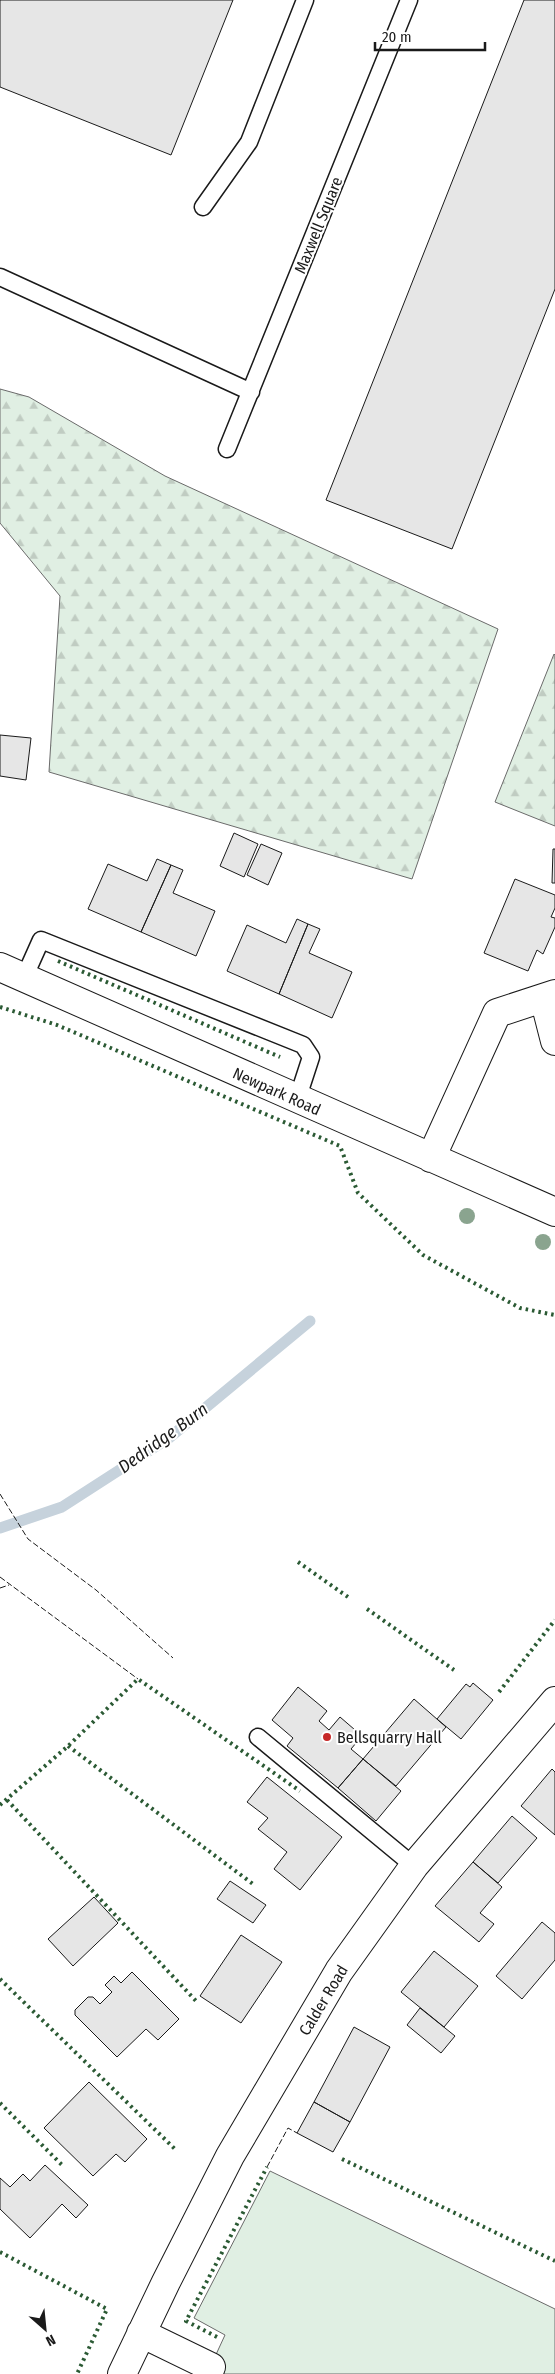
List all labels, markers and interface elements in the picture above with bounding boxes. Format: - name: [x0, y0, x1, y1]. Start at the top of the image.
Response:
- scale bar: [375, 20, 485, 52]
- text: 20 m: [382, 28, 412, 46]
- street label: Maxwell Square: [290, 174, 347, 276]
- street label: Newpark Road: [230, 1064, 324, 1119]
- water label: Dedridge Burn: [114, 1398, 212, 1478]
- place label: Bellsquarry Hall: [337, 1728, 442, 1747]
- marker: Bellsquarry Hall: [321, 1731, 333, 1743]
- street label: Calder Road: [295, 1962, 352, 2039]
- north arrow: [20, 2304, 70, 2354]
- text: N: [43, 2331, 58, 2350]

